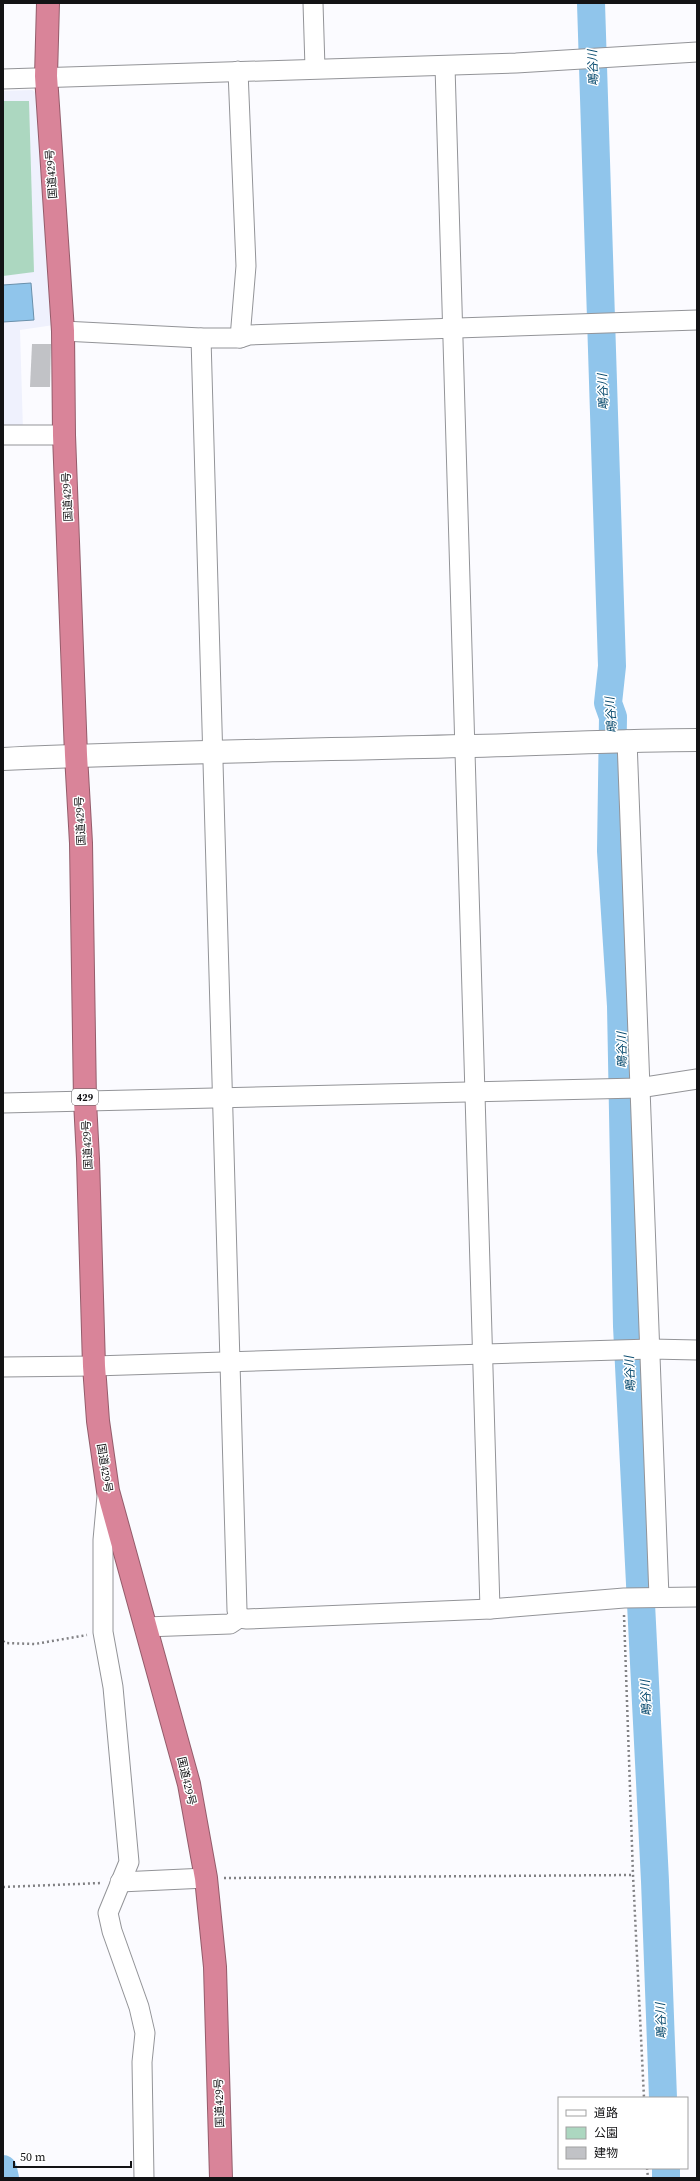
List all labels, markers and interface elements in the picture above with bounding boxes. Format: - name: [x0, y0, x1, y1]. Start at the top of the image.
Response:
- water label: 鴫谷川: [584, 48, 602, 86]
- street label: 国道429号: [42, 149, 61, 199]
- water label: 鴫谷川: [594, 372, 612, 410]
- street label: 国道429号: [59, 472, 76, 522]
- water label: 鴫谷川: [602, 694, 620, 734]
- street label: 国道429号: [72, 796, 89, 846]
- water label: 鴫谷川: [614, 1030, 630, 1068]
- road number: 429: [72, 1089, 98, 1105]
- street label: 国道429号: [79, 1120, 96, 1170]
- water label: 鴫谷川: [621, 1354, 639, 1392]
- street label: 国道429号: [93, 1442, 116, 1494]
- water label: 鴫谷川: [637, 1678, 655, 1716]
- street label: 国道429号: [174, 1755, 199, 1807]
- water label: 鴫谷川: [652, 2001, 670, 2039]
- street label: 国道429号: [211, 2078, 228, 2128]
- legend: [558, 2097, 688, 2169]
- text: 道路: [594, 2105, 618, 2121]
- text: 公園: [594, 2125, 618, 2141]
- scale bar: [14, 2143, 131, 2169]
- text: 建物: [594, 2145, 618, 2161]
- text: 50 m: [20, 2149, 46, 2165]

